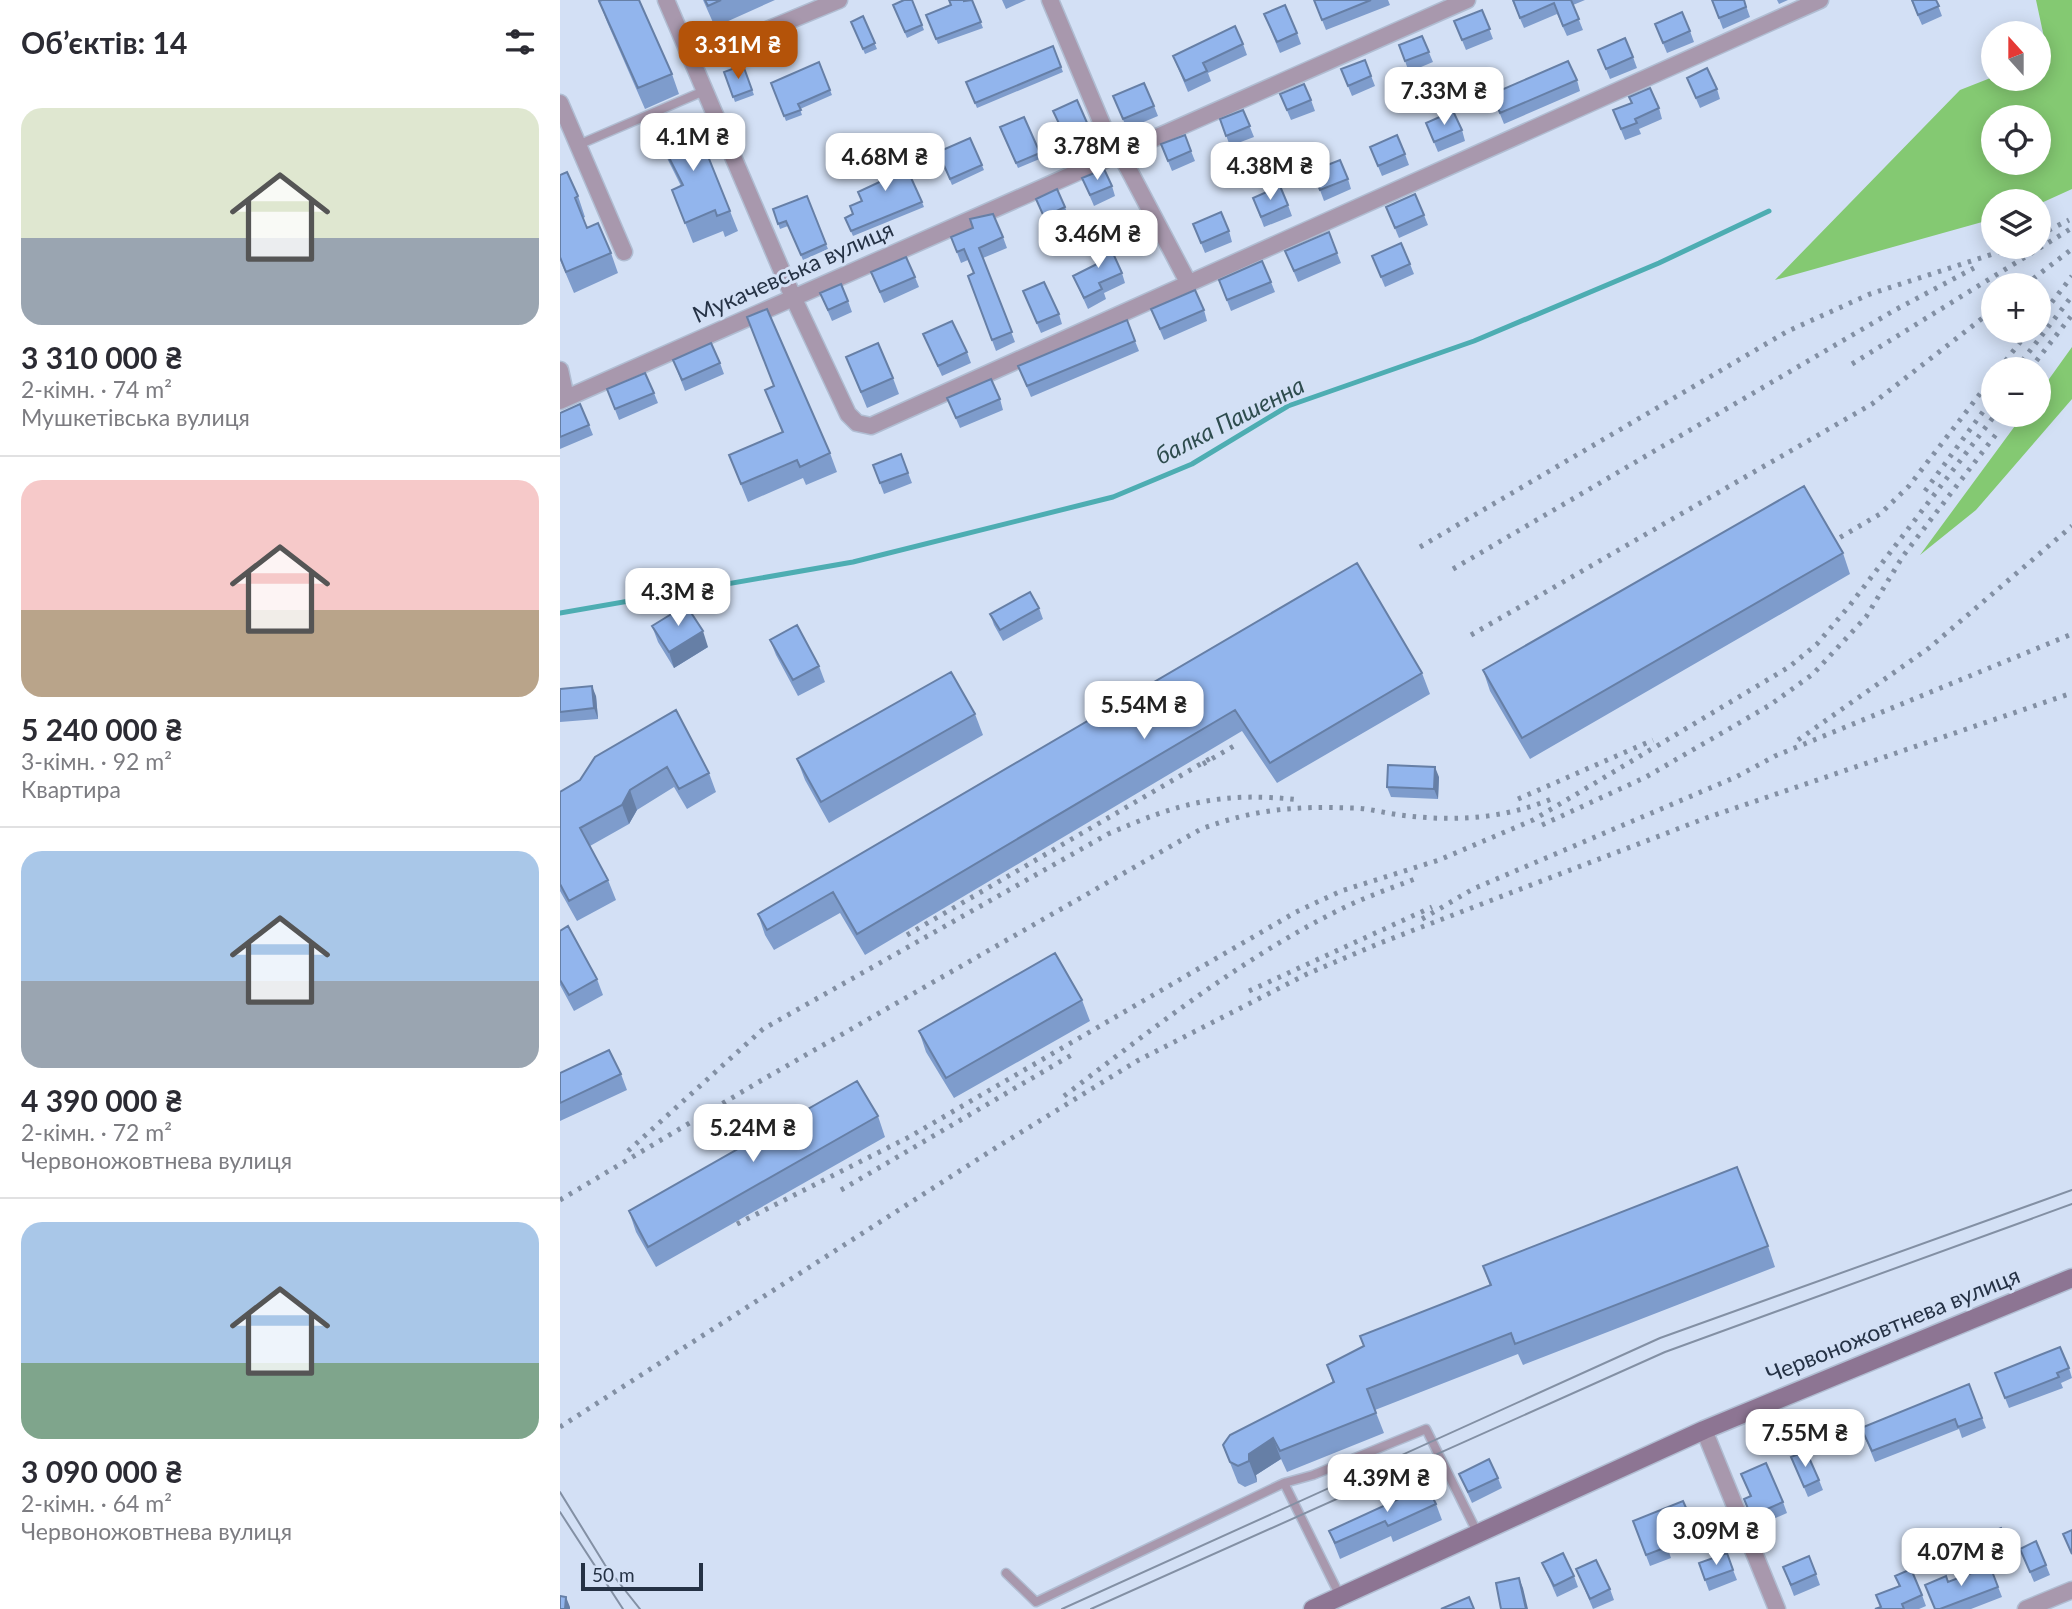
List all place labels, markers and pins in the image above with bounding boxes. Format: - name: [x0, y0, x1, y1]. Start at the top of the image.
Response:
- pin: 3.31M ₴: [673, 22, 803, 81]
- pin: 7.33M ₴: [1379, 68, 1509, 127]
- pin: 4.1M ₴: [636, 114, 750, 173]
- pin: 3.78M ₴: [1032, 122, 1162, 182]
- pin: 4.68M ₴: [820, 134, 950, 193]
- pin: 4.38M ₴: [1205, 142, 1335, 202]
- pin: 3.46M ₴: [1033, 210, 1163, 270]
- pin: 4.3M ₴: [621, 568, 735, 628]
- pin: 5.54M ₴: [1079, 682, 1209, 741]
- pin: 5.24M ₴: [688, 1104, 818, 1164]
- pin: 7.55M ₴: [1740, 1410, 1870, 1469]
- pin: 4.39M ₴: [1322, 1454, 1452, 1514]
- pin: 3.09M ₴: [1651, 1508, 1781, 1567]
- pin: 4.07M ₴: [1896, 1528, 2026, 1588]

